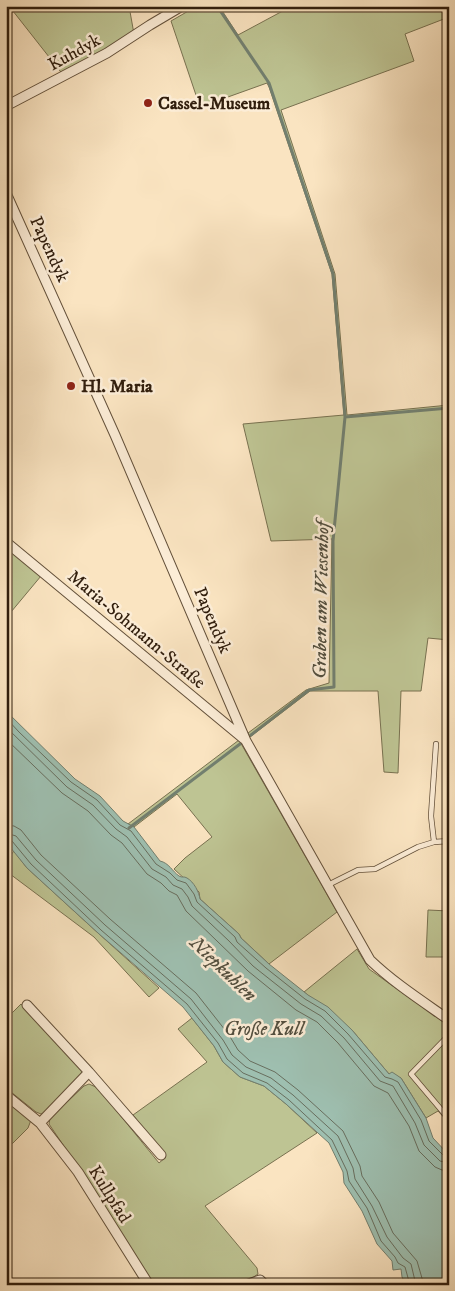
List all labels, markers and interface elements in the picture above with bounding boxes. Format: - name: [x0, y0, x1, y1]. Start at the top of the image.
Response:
- street label: Kuhdyk: [44, 29, 105, 76]
- place label: Cassel-Museum: [158, 93, 271, 115]
- marker: Cassel-Museum: [142, 97, 154, 109]
- street label: Papendyk: [24, 213, 74, 286]
- place label: Hl. Maria: [81, 376, 153, 398]
- marker: Hl. Maria: [65, 380, 77, 392]
- water label: Graben am Wiesenhof: [309, 516, 334, 679]
- street label: Maria-Sohmann-Straße: [63, 566, 210, 694]
- street label: Papendyk: [188, 584, 236, 657]
- water label: Niepkuhlen: [183, 931, 261, 1007]
- water label: Große Kull: [224, 1018, 306, 1041]
- street label: Kullpfad: [83, 1162, 135, 1227]

